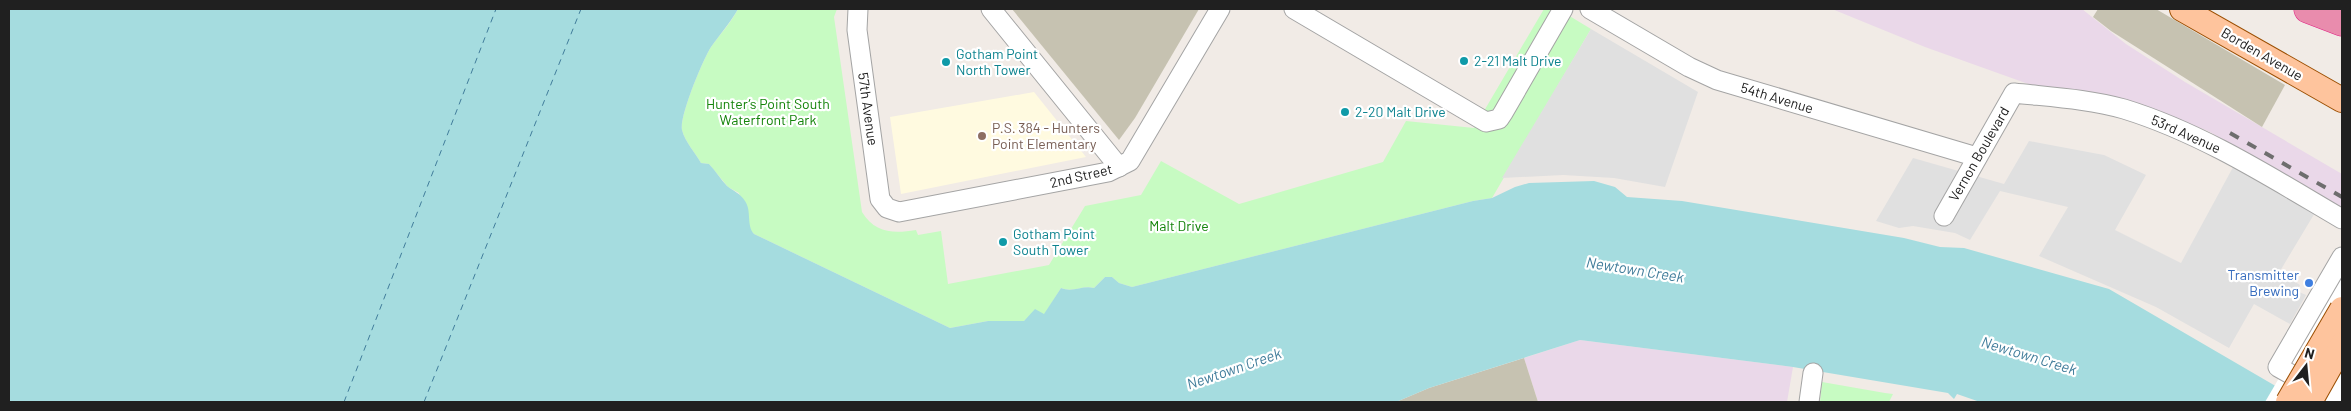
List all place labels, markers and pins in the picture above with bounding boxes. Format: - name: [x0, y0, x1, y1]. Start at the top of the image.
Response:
- place label: Gotham Point North Tower: [956, 45, 1038, 78]
- place label: 2-21 Malt Drive: [1474, 52, 1562, 69]
- marker: 2-21 Malt Drive: [1458, 55, 1470, 67]
- marker: Gotham Point North Tower: [940, 56, 952, 68]
- place label: 2-20 Malt Drive: [1355, 103, 1446, 120]
- marker: 2-20 Malt Drive: [1339, 106, 1351, 118]
- place label: P.S. 384 - Hunters Point Elementary: [992, 119, 1100, 152]
- marker: P.S. 384 - Hunters Point Elementary: [976, 130, 988, 142]
- place label: Gotham Point South Tower: [1013, 225, 1095, 258]
- marker: Gotham Point South Tower: [997, 236, 1009, 248]
- place label: Transmitter Brewing: [2228, 266, 2299, 299]
- marker: Transmitter Brewing: [2303, 277, 2315, 289]

